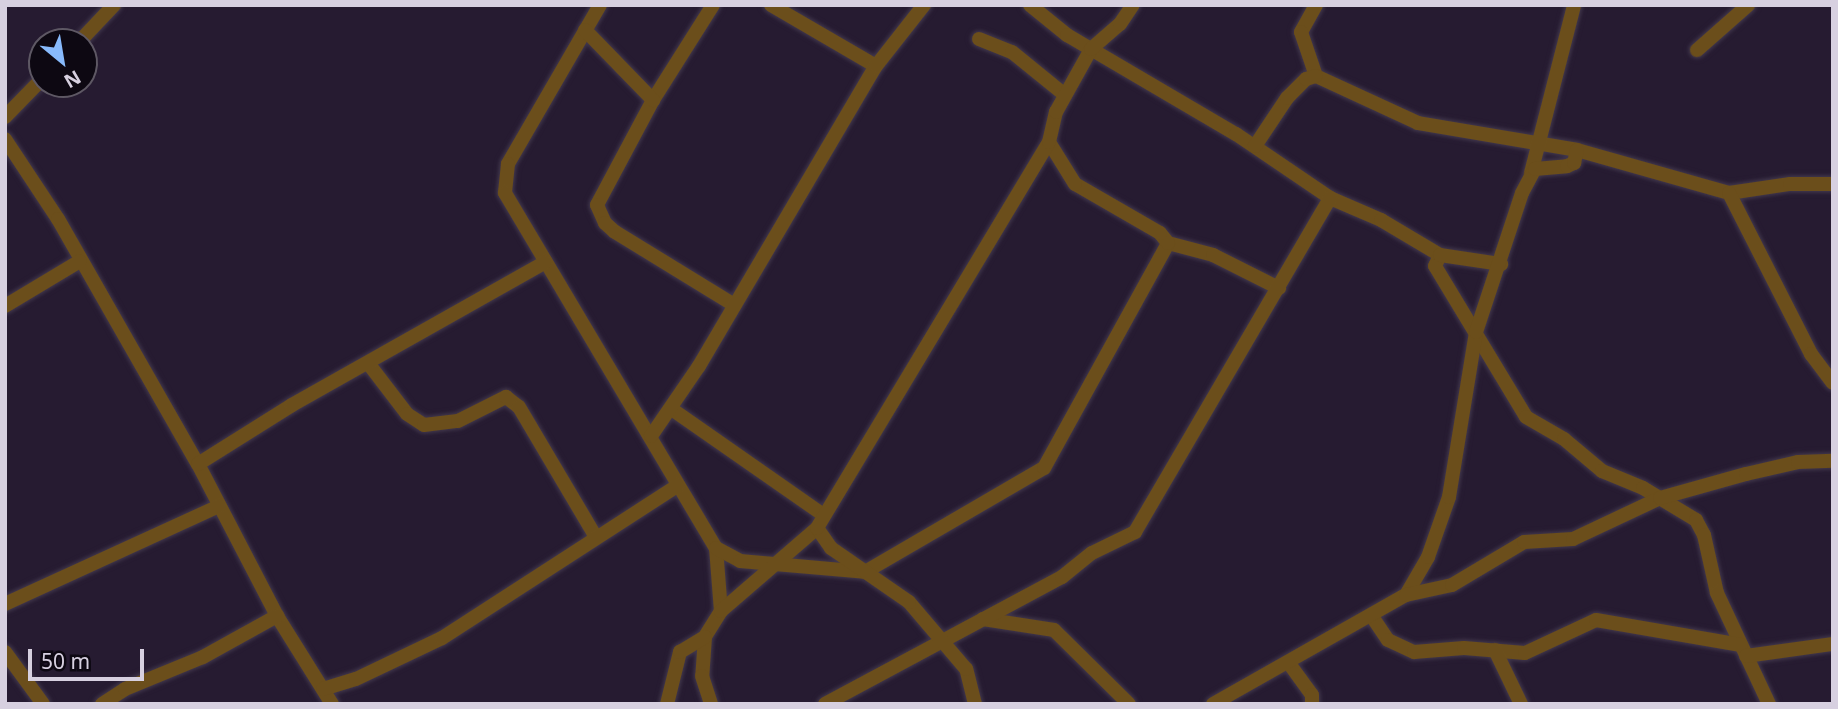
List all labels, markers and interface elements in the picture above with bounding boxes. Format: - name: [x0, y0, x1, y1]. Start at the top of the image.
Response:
- north arrow: [28, 28, 98, 98]
- text: N: [59, 64, 86, 95]
- scale bar: [32, 636, 147, 680]
- text: 50 m: [41, 647, 90, 675]

